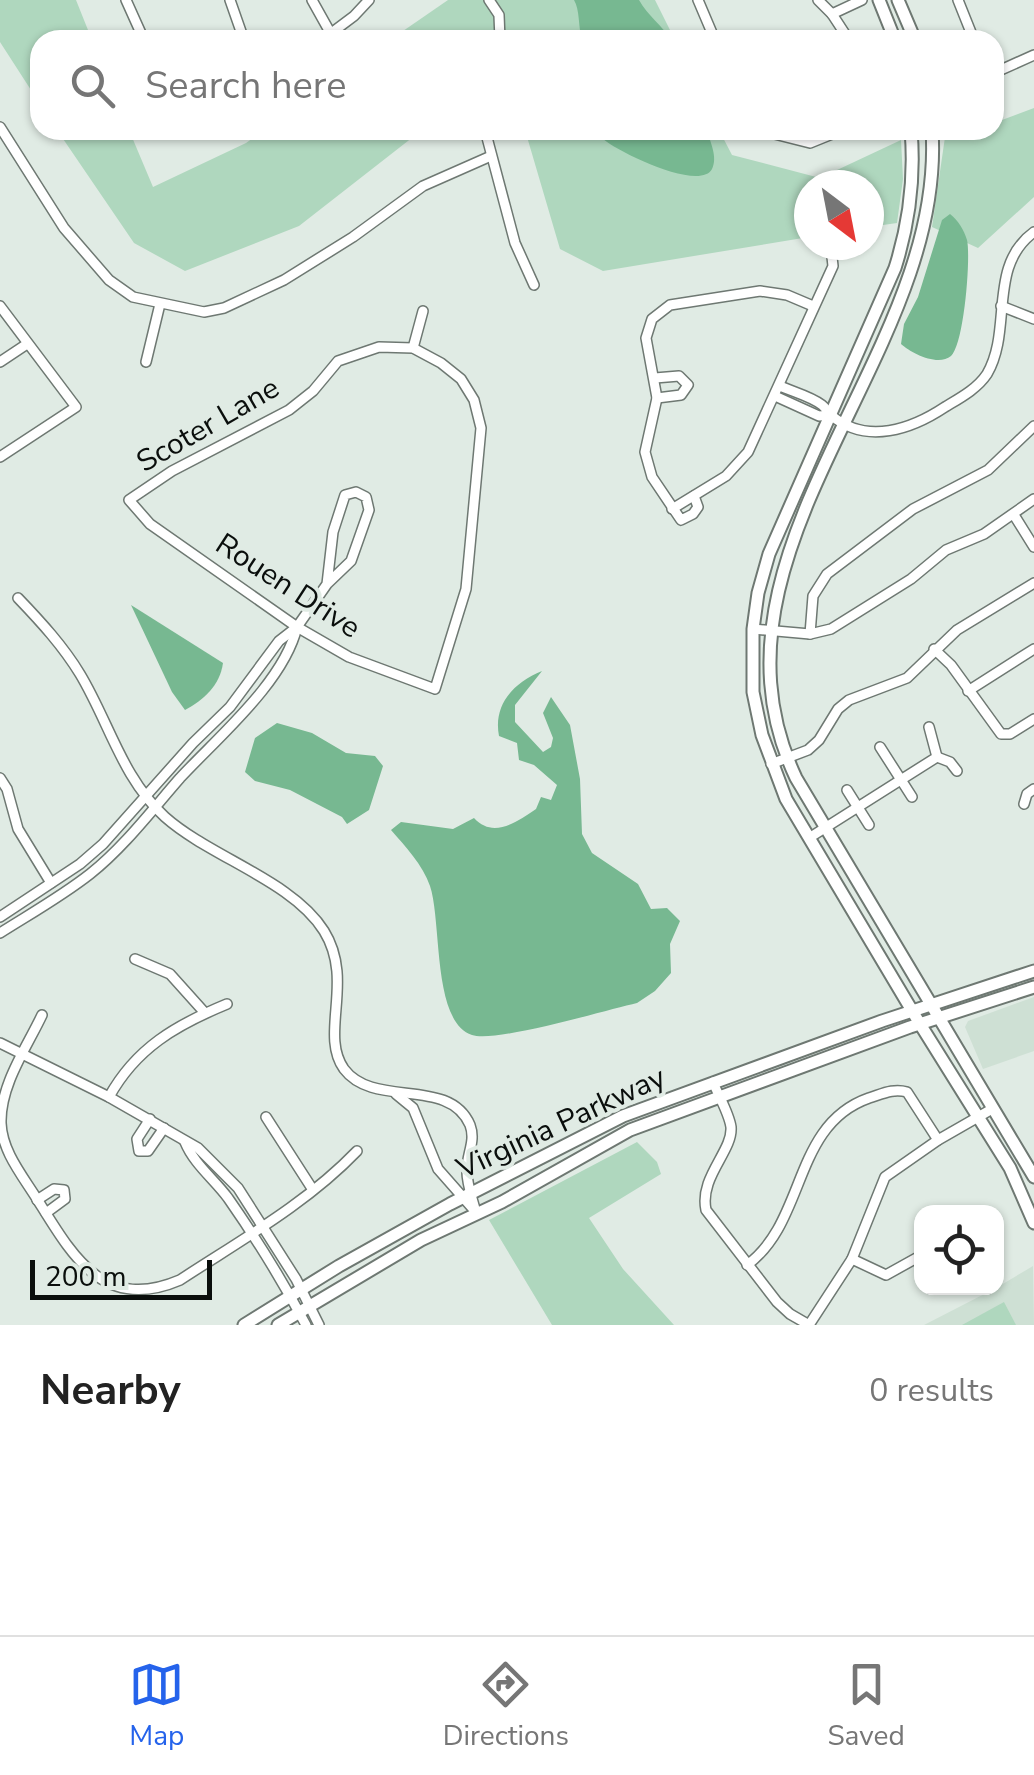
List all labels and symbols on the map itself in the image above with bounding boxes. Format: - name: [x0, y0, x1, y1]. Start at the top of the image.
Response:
- north arrow: [794, 170, 884, 260]
- street label: Scoter Lane: [129, 368, 287, 482]
- street label: Rouen Drive: [208, 524, 368, 648]
- street label: Virginia Parkway: [449, 1056, 673, 1190]
- scale bar: [30, 1255, 212, 1300]

